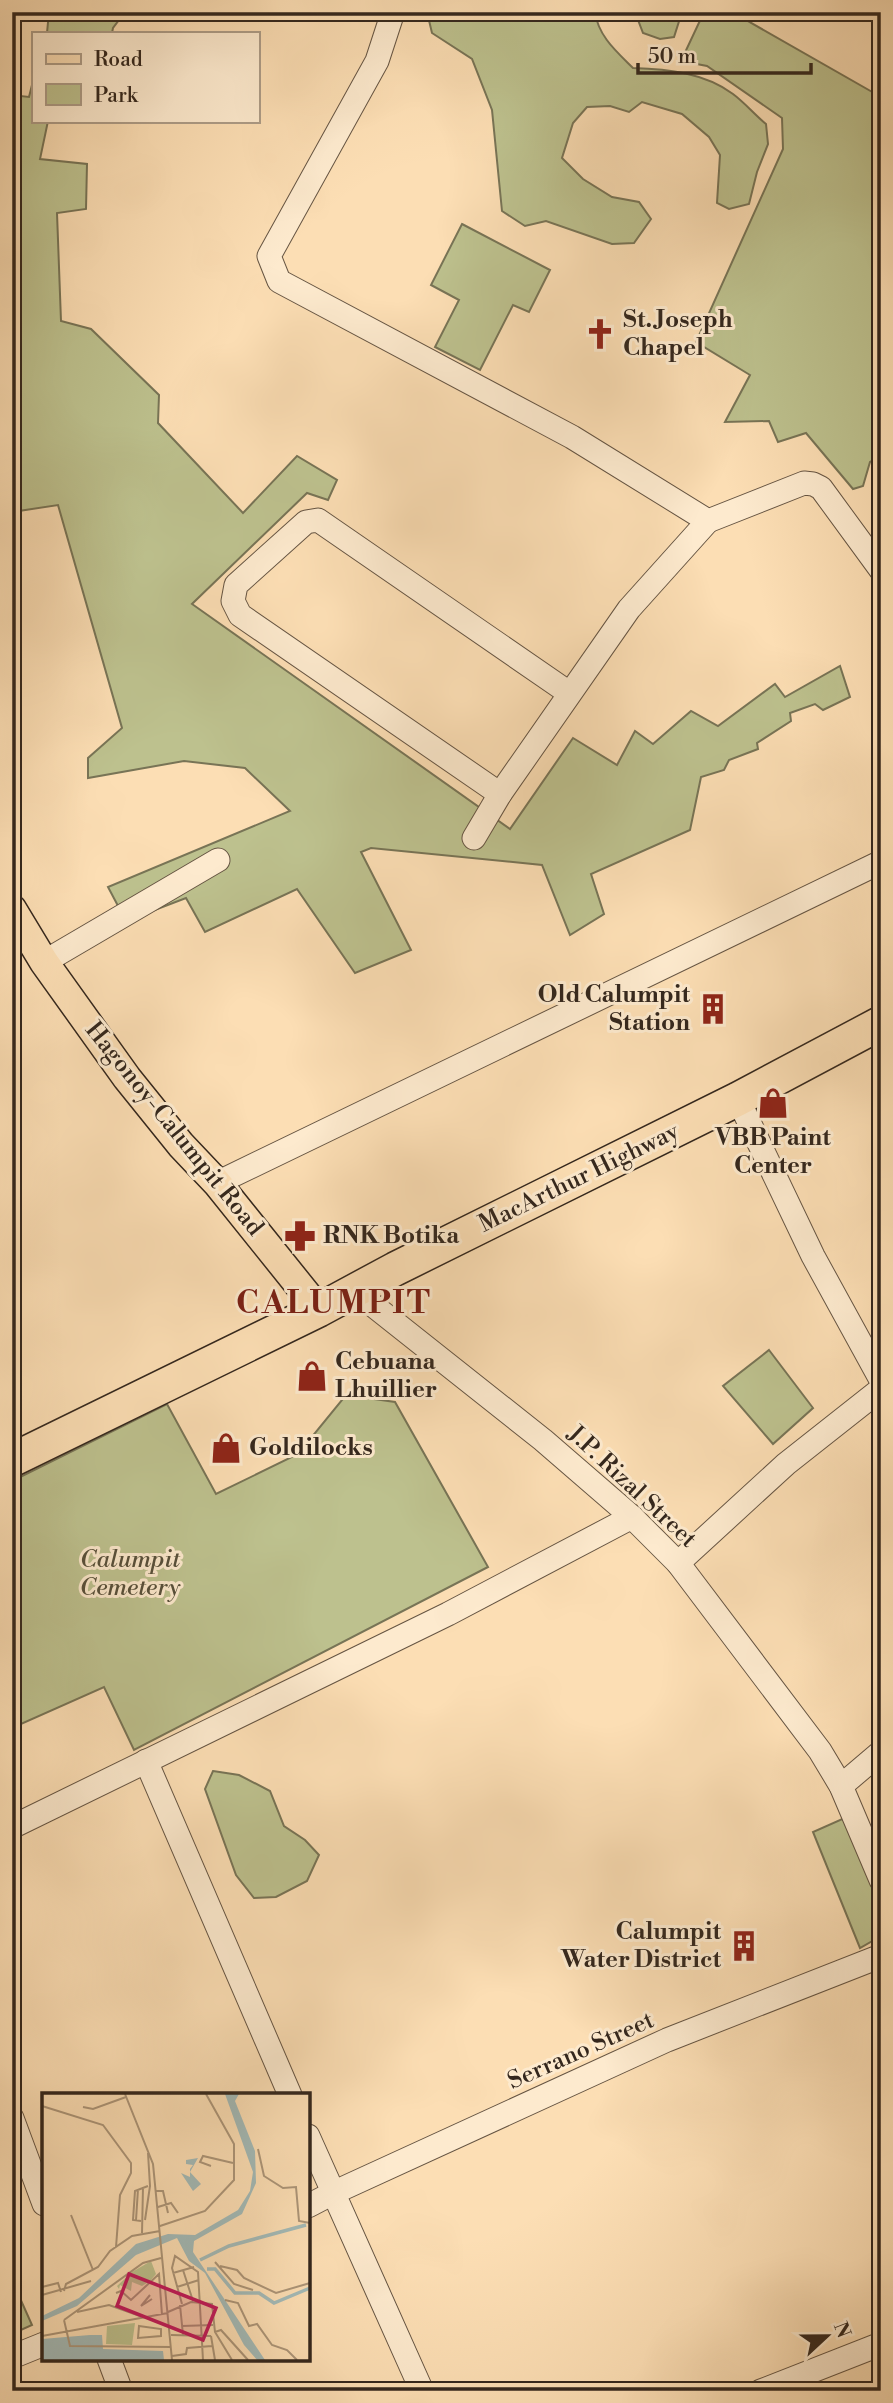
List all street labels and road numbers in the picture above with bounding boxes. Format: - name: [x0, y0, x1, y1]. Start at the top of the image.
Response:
- street label: Hagonoy-Calumpit Road: [78, 1016, 270, 1242]
- street label: MacArthur Highway: [474, 1116, 684, 1240]
- street label: J.P. Rizal Street: [560, 1419, 703, 1555]
- street label: Serrano Street: [503, 2005, 659, 2097]

